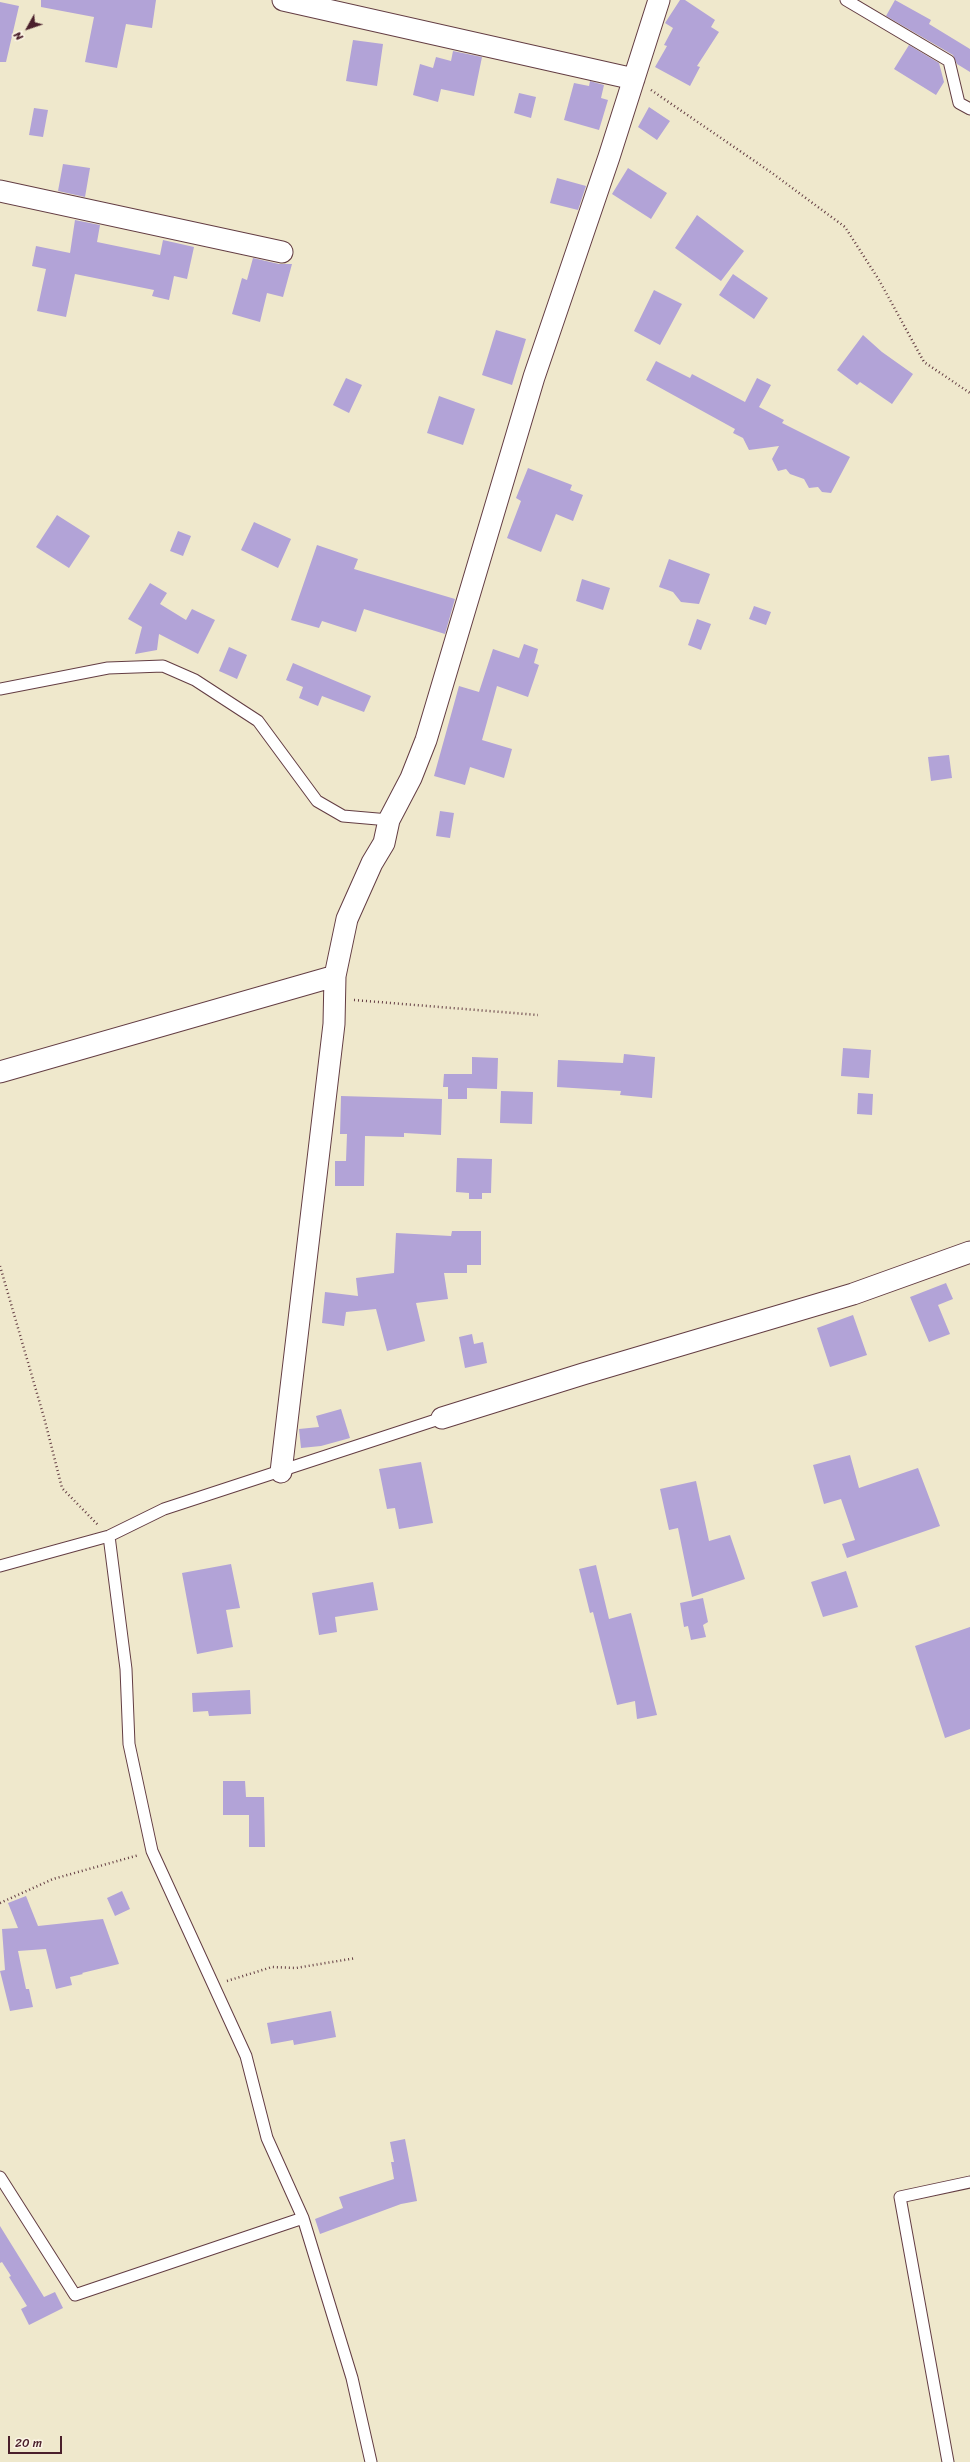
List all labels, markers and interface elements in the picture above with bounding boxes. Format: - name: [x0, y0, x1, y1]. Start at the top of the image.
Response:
- north arrow: [8, 8, 48, 48]
- text: N: [9, 27, 28, 45]
- scale bar: [10, 2428, 64, 2454]
- text: 20 m: [15, 2432, 42, 2454]

